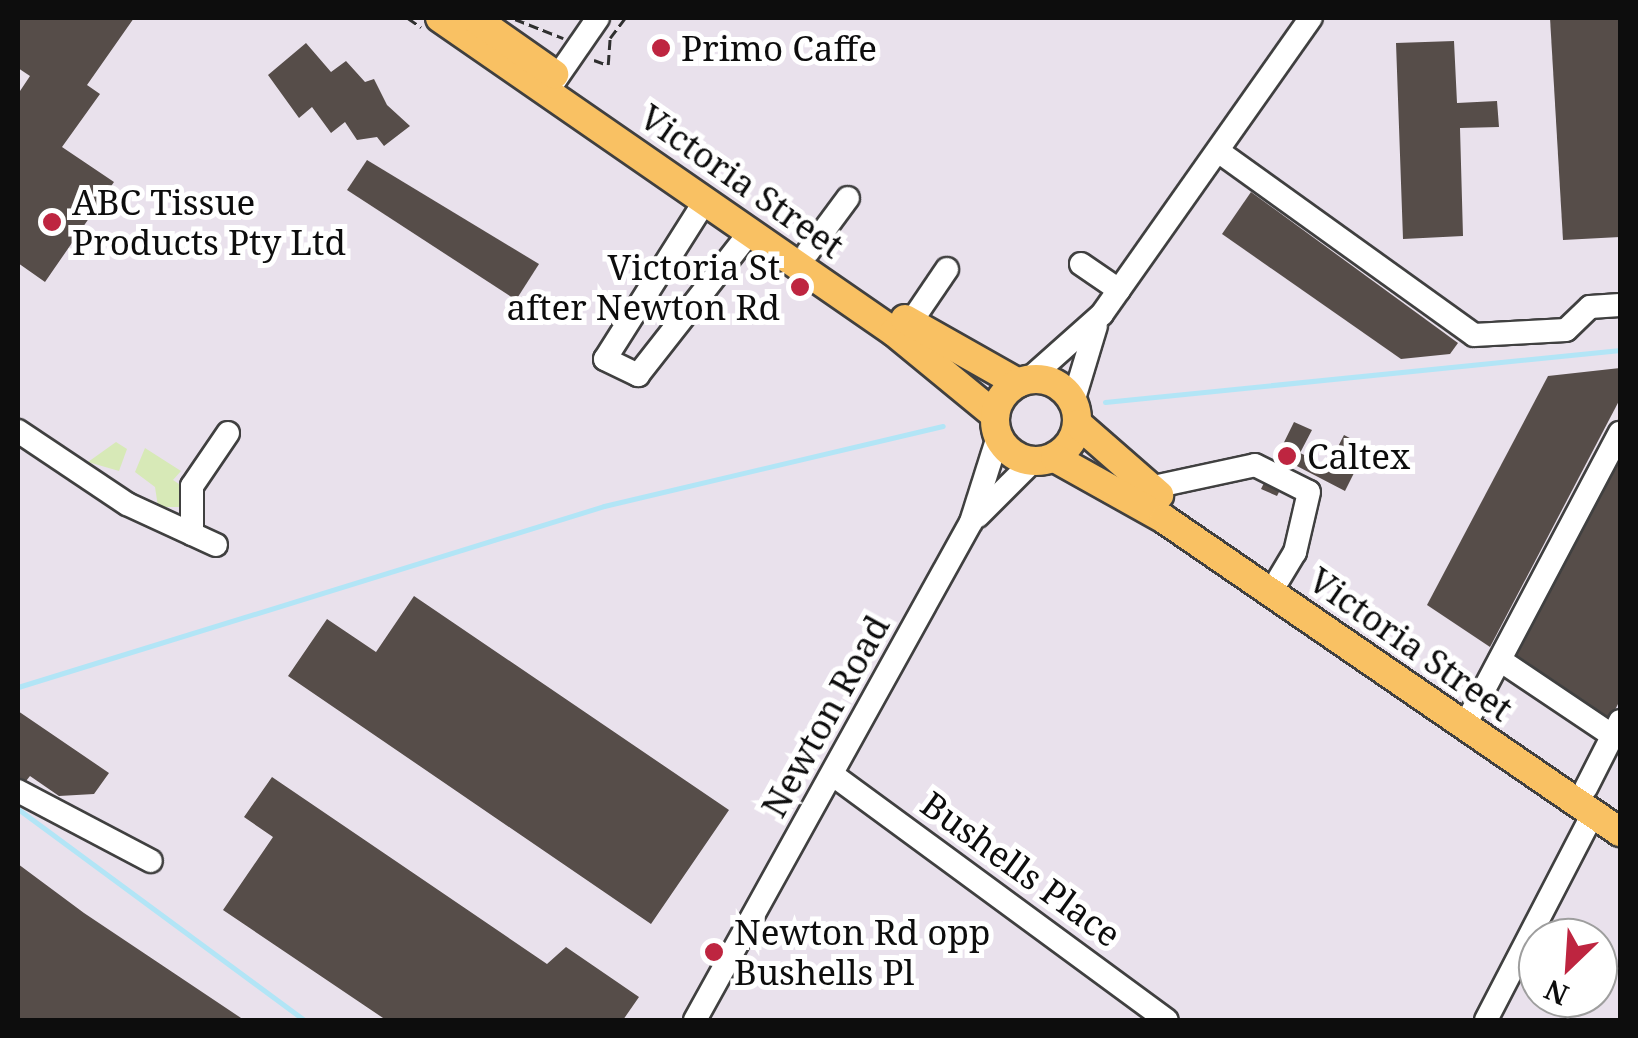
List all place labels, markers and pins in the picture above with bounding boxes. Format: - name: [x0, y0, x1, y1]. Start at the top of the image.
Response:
- place label: Primo Caffe: [681, 27, 877, 69]
- marker: Primo Caffe: [650, 37, 672, 59]
- place label: ABC Tissue Products Pty Ltd: [72, 181, 346, 263]
- marker: ABC Tissue Products Pty Ltd: [41, 211, 63, 233]
- place label: Victoria St after Newton Rd: [507, 246, 780, 328]
- marker: Victoria St after Newton Rd: [789, 276, 811, 298]
- place label: Caltex: [1307, 435, 1410, 477]
- marker: Caltex: [1276, 445, 1298, 467]
- place label: Newton Rd opp Bushells Pl: [734, 911, 991, 993]
- marker: Newton Rd opp Bushells Pl: [703, 941, 725, 963]

